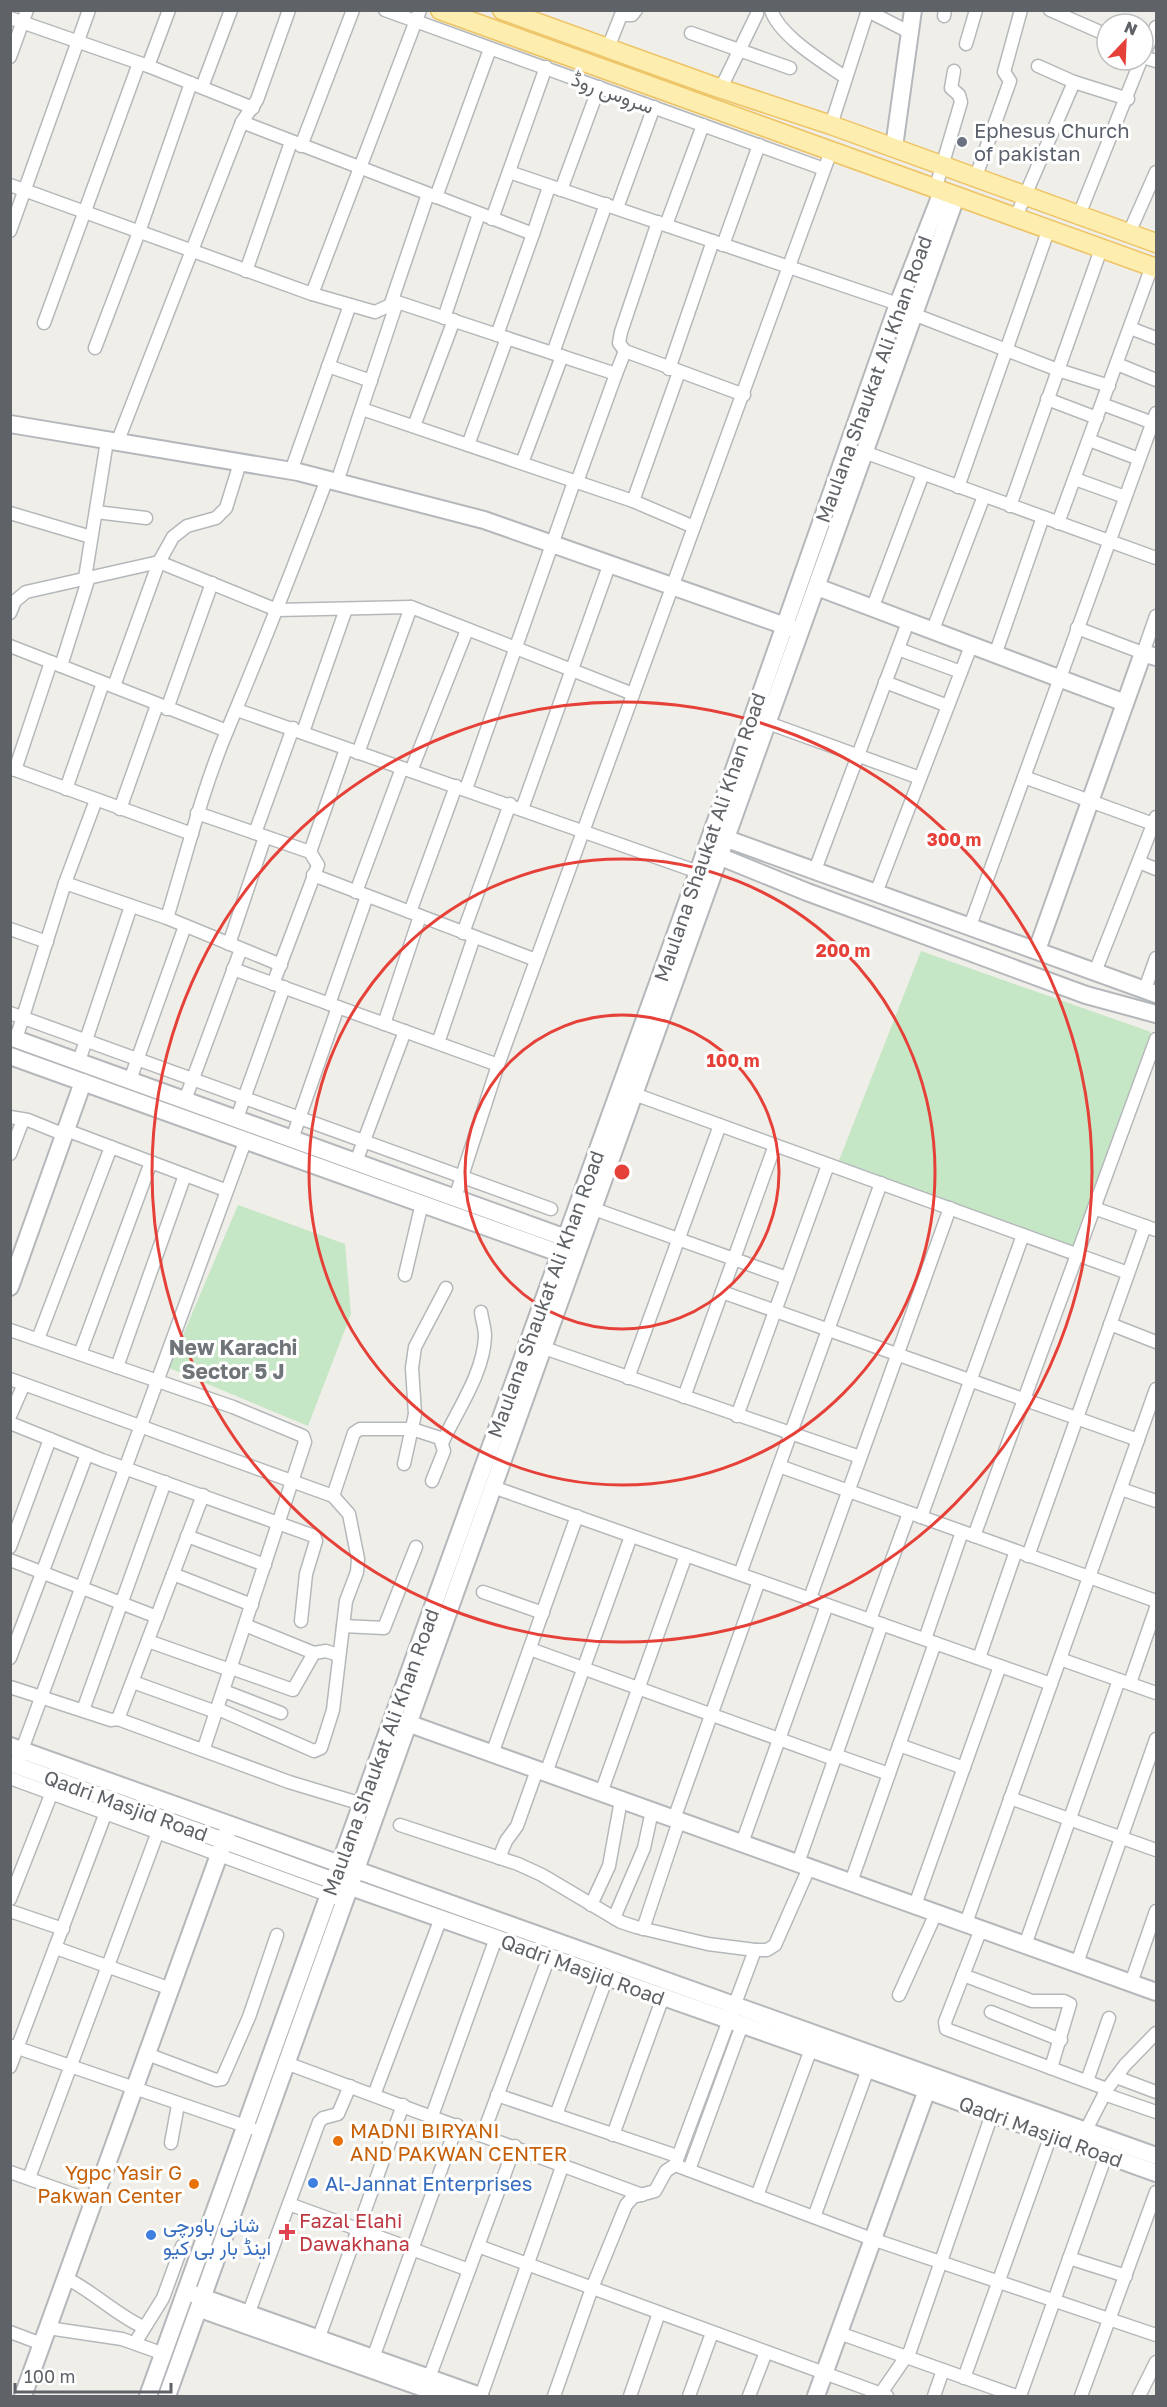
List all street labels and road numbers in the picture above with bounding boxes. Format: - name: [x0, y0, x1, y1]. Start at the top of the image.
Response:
- street label: سروس روڈ: [568, 66, 657, 120]
- street label: Maulana Shaukat Ali Khan Road: [810, 232, 936, 526]
- street label: Maulana Shaukat Ali Khan Road: [648, 689, 770, 985]
- street label: Maulana Shaukat Ali Khan Road: [482, 1147, 608, 1441]
- street label: Maulana Shaukat Ali Khan Road: [317, 1605, 443, 1899]
- street label: Qadri Masjid Road: [41, 1764, 211, 1846]
- street label: Qadri Masjid Road: [498, 1928, 668, 2010]
- street label: Qadri Masjid Road: [956, 2090, 1126, 2172]

